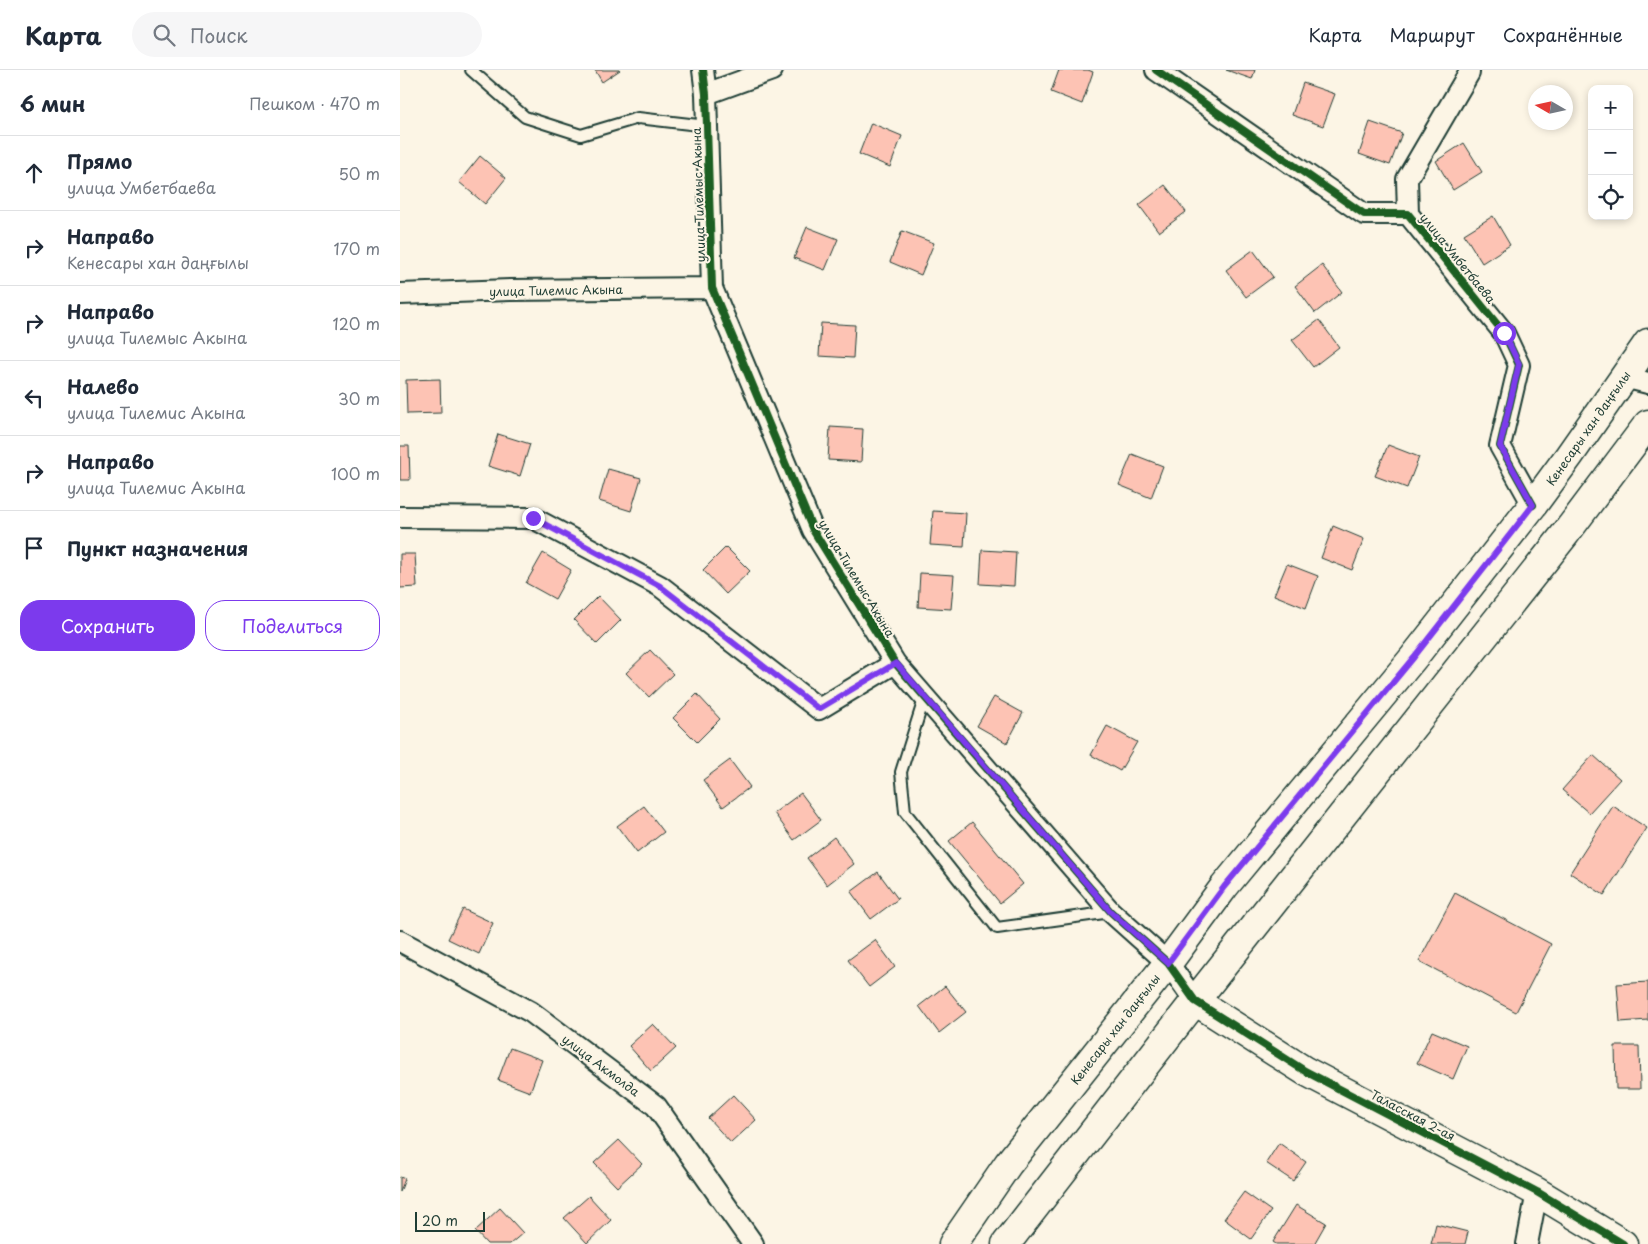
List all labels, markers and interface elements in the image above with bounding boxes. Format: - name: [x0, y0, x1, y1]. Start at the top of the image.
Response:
- search box: [132, 12, 482, 57]
- text: Карта: [25, 17, 102, 53]
- icon: search: [150, 21, 178, 49]
- text: Поиск: [190, 21, 248, 49]
- text: Карта: [1309, 21, 1361, 48]
- text: Маршрут: [1389, 21, 1475, 48]
- text: Сохранённые: [1503, 21, 1623, 48]
- north arrow: [1528, 85, 1573, 130]
- map controls: [1588, 85, 1633, 220]
- button: +: [1588, 85, 1633, 130]
- text: 6 мин: [20, 87, 86, 119]
- text: Пешком · 470 m: [249, 91, 380, 115]
- street label: улица Тилемыс Акына: [687, 127, 709, 263]
- button: −: [1588, 130, 1633, 175]
- text: Прямо: [67, 147, 132, 175]
- icon: ahead: [20, 159, 48, 187]
- text: 50 m: [339, 161, 380, 185]
- text: улица Умбетбаева: [67, 175, 216, 199]
- button: locate: [1588, 175, 1633, 220]
- street label: улица Умбетбаева: [1416, 209, 1500, 307]
- text: Направо: [67, 222, 154, 250]
- icon: right: [20, 234, 48, 262]
- text: 170 m: [334, 236, 380, 260]
- text: Кенесары хан даңғылы: [67, 250, 249, 274]
- street label: улица Тилемис Акына: [489, 280, 624, 300]
- text: Направо: [67, 297, 154, 325]
- icon: right: [20, 309, 48, 337]
- text: 120 m: [333, 311, 380, 335]
- route start: [1493, 322, 1516, 345]
- text: улица Тилемыс Акына: [67, 325, 247, 349]
- street label: Кенесары хан даңғылы: [1541, 367, 1635, 489]
- text: Налево: [67, 372, 139, 400]
- icon: left: [20, 384, 48, 412]
- text: 30 m: [338, 386, 380, 410]
- text: улица Тилемис Акына: [67, 400, 245, 424]
- text: Направо: [67, 447, 154, 475]
- icon: right: [20, 459, 48, 487]
- text: 100 m: [331, 461, 380, 485]
- text: улица Тилемис Акына: [67, 475, 245, 499]
- route end: [522, 507, 545, 530]
- street label: улица Тилемыс Акына: [815, 516, 900, 641]
- icon: arrive: [20, 534, 48, 562]
- text: Пункт назначения: [67, 534, 248, 562]
- button: Сохранить: [20, 600, 195, 651]
- button: Поделиться: [205, 600, 380, 651]
- street label: Кенесары хан даңғылы: [1066, 970, 1164, 1088]
- street label: улица Акмолда: [558, 1030, 644, 1101]
- street label: Таласская 2-ая: [1367, 1085, 1459, 1145]
- scale bar: [415, 1209, 485, 1232]
- text: 20 m: [422, 1210, 458, 1231]

